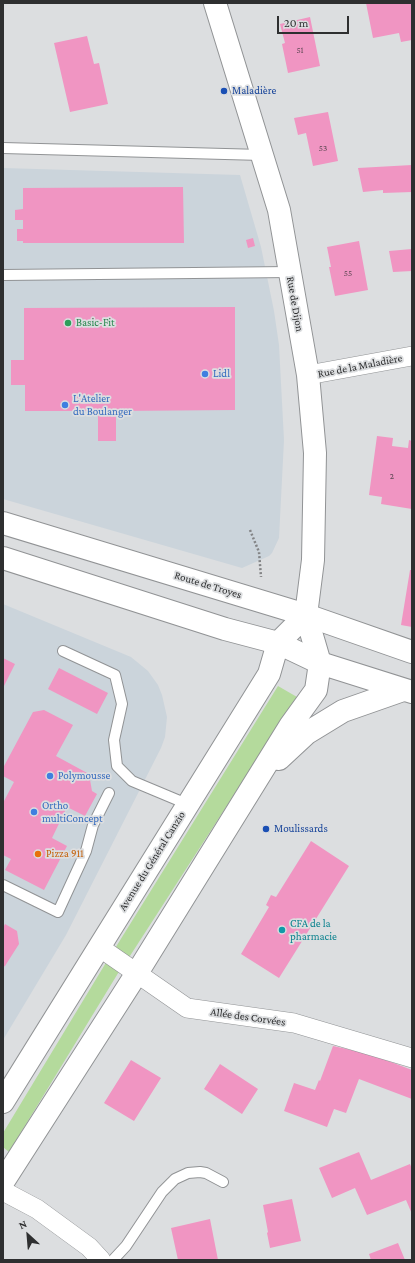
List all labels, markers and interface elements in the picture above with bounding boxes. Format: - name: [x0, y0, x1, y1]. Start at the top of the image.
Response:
- scale bar: [279, 8, 351, 34]
- text: 20 m: [284, 16, 308, 30]
- house number: 51: [296, 45, 304, 55]
- place label: Maladière: [232, 84, 276, 98]
- marker: Maladière: [219, 86, 229, 96]
- house number: 53: [319, 143, 327, 153]
- house number: 55: [344, 268, 352, 278]
- street label: Rue de Dijon: [284, 275, 306, 333]
- place label: Basic-Fit: [76, 316, 115, 330]
- marker: Basic-Fit: [63, 318, 73, 328]
- street label: Rue de la Maladière: [317, 351, 403, 381]
- place label: Lidl: [213, 367, 230, 381]
- marker: Lidl: [200, 369, 210, 379]
- place label: L'Atelier du Boulanger: [73, 392, 132, 418]
- marker: L'Atelier du Boulanger: [60, 400, 70, 410]
- house number: 2: [390, 471, 394, 481]
- street label: Route de Troyes: [173, 569, 243, 601]
- place label: Polymousse: [58, 769, 110, 783]
- marker: Polymousse: [45, 771, 55, 781]
- place label: Ortho multiConcept: [42, 799, 103, 825]
- marker: Ortho multiConcept: [29, 807, 39, 817]
- street label: Avenue du Général Canzio: [116, 809, 188, 913]
- place label: Moulissards: [274, 822, 328, 836]
- marker: Moulissards: [261, 824, 271, 834]
- place label: Pizza 911: [46, 847, 84, 861]
- marker: Pizza 911: [33, 849, 43, 859]
- place label: CFA de la pharmacie: [290, 917, 337, 943]
- marker: CFA de la pharmacie: [277, 925, 287, 935]
- street label: Allée des Corvées: [210, 1005, 286, 1029]
- north arrow: [8, 1215, 48, 1255]
- text: N: [17, 1217, 29, 1231]

